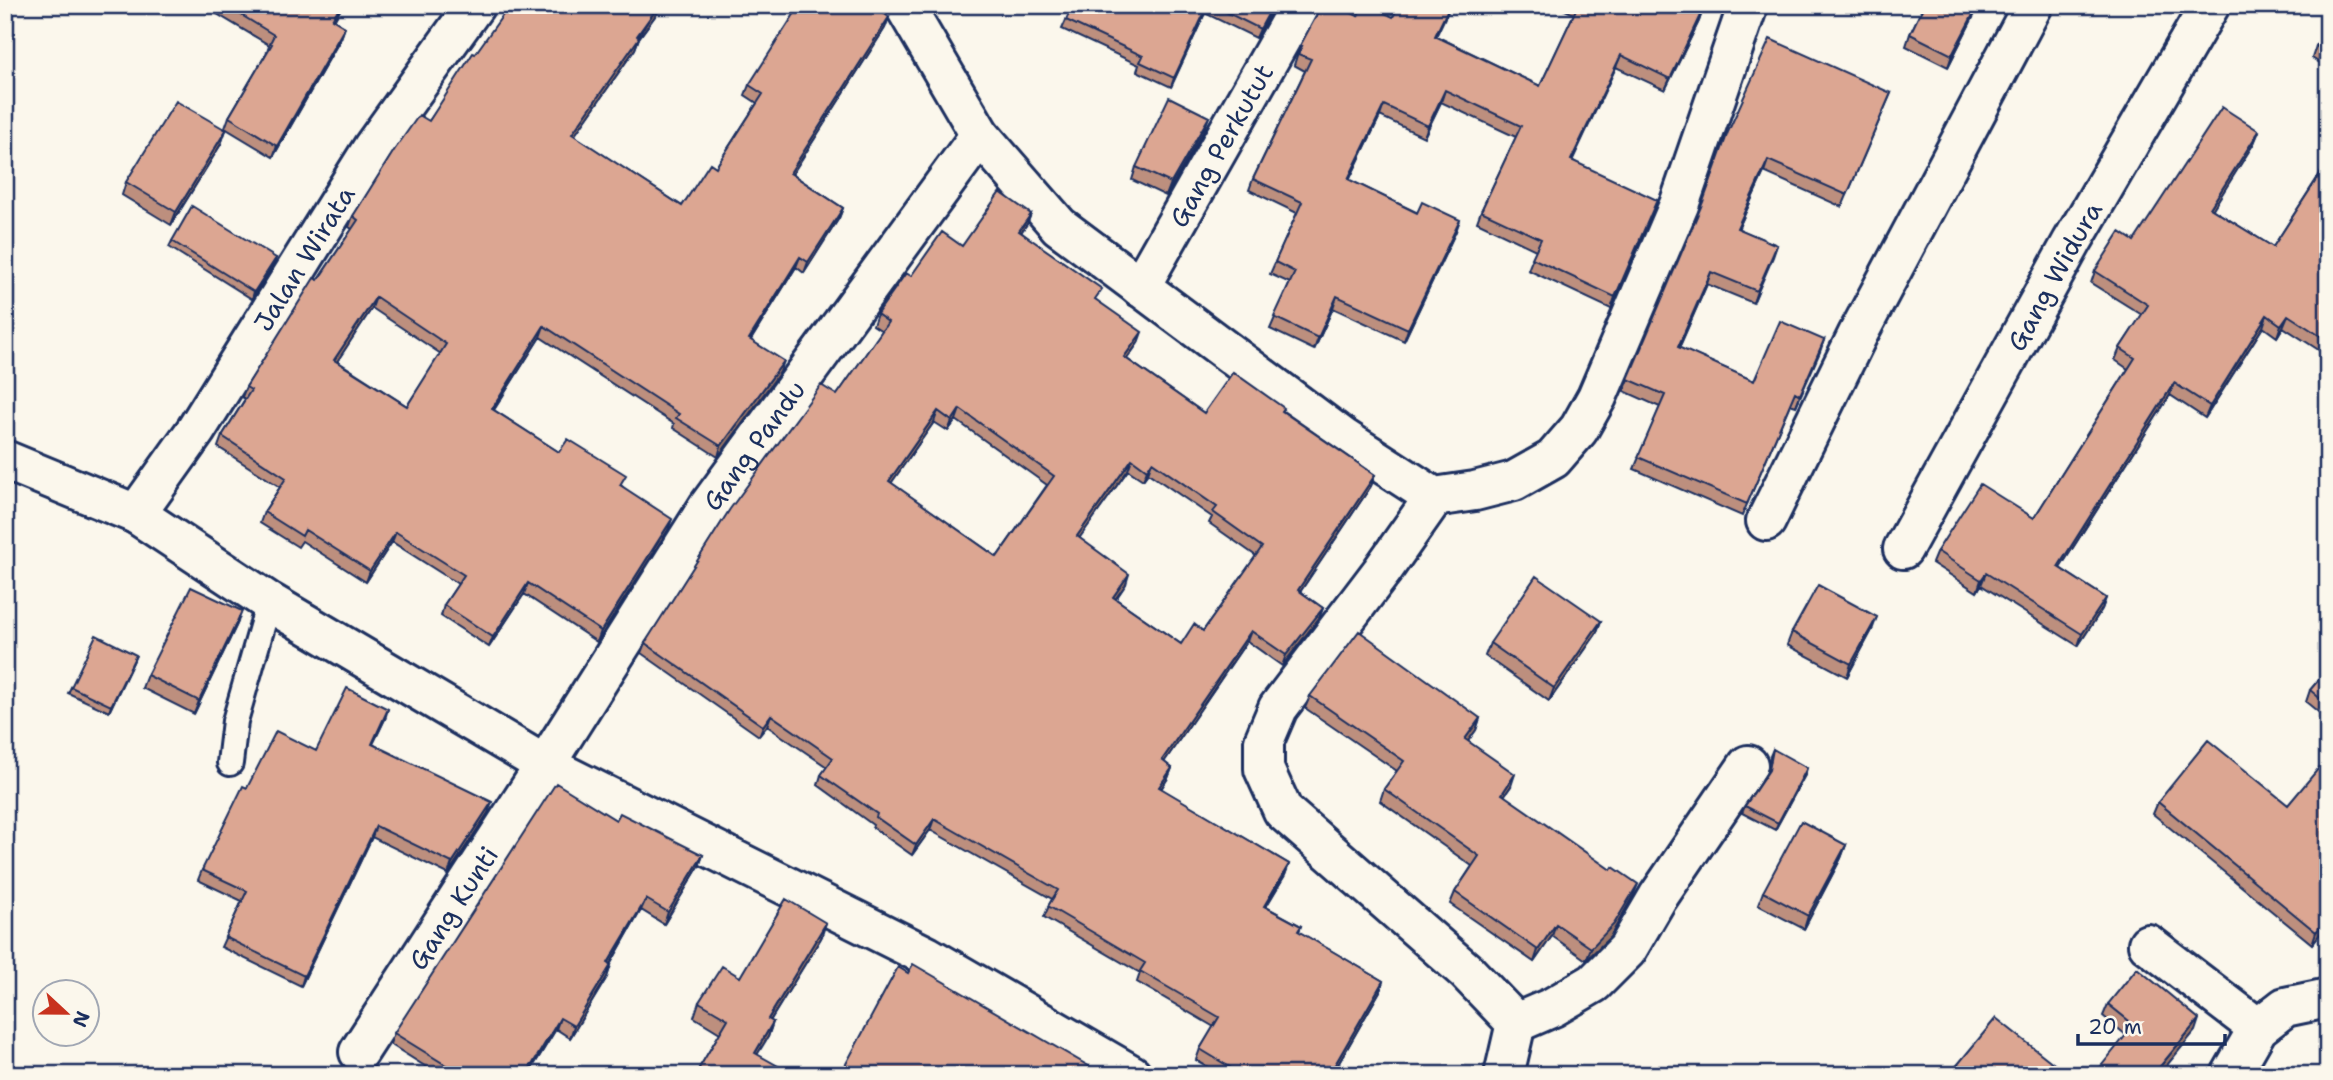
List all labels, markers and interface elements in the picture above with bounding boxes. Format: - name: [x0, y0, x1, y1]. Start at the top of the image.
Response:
- street label: Gang Perkutut: [1160, 57, 1281, 233]
- street label: Jalan Wirata: [245, 179, 362, 337]
- street label: Gang Widura: [1998, 195, 2110, 357]
- street label: Gang Pandu: [694, 373, 813, 517]
- street label: Gang Kunti: [400, 839, 505, 976]
- north arrow: [32, 978, 102, 1048]
- scale bar: [2078, 1003, 2224, 1047]
- text: N: [67, 1008, 96, 1031]
- text: 20 m: [2088, 1013, 2142, 1041]

